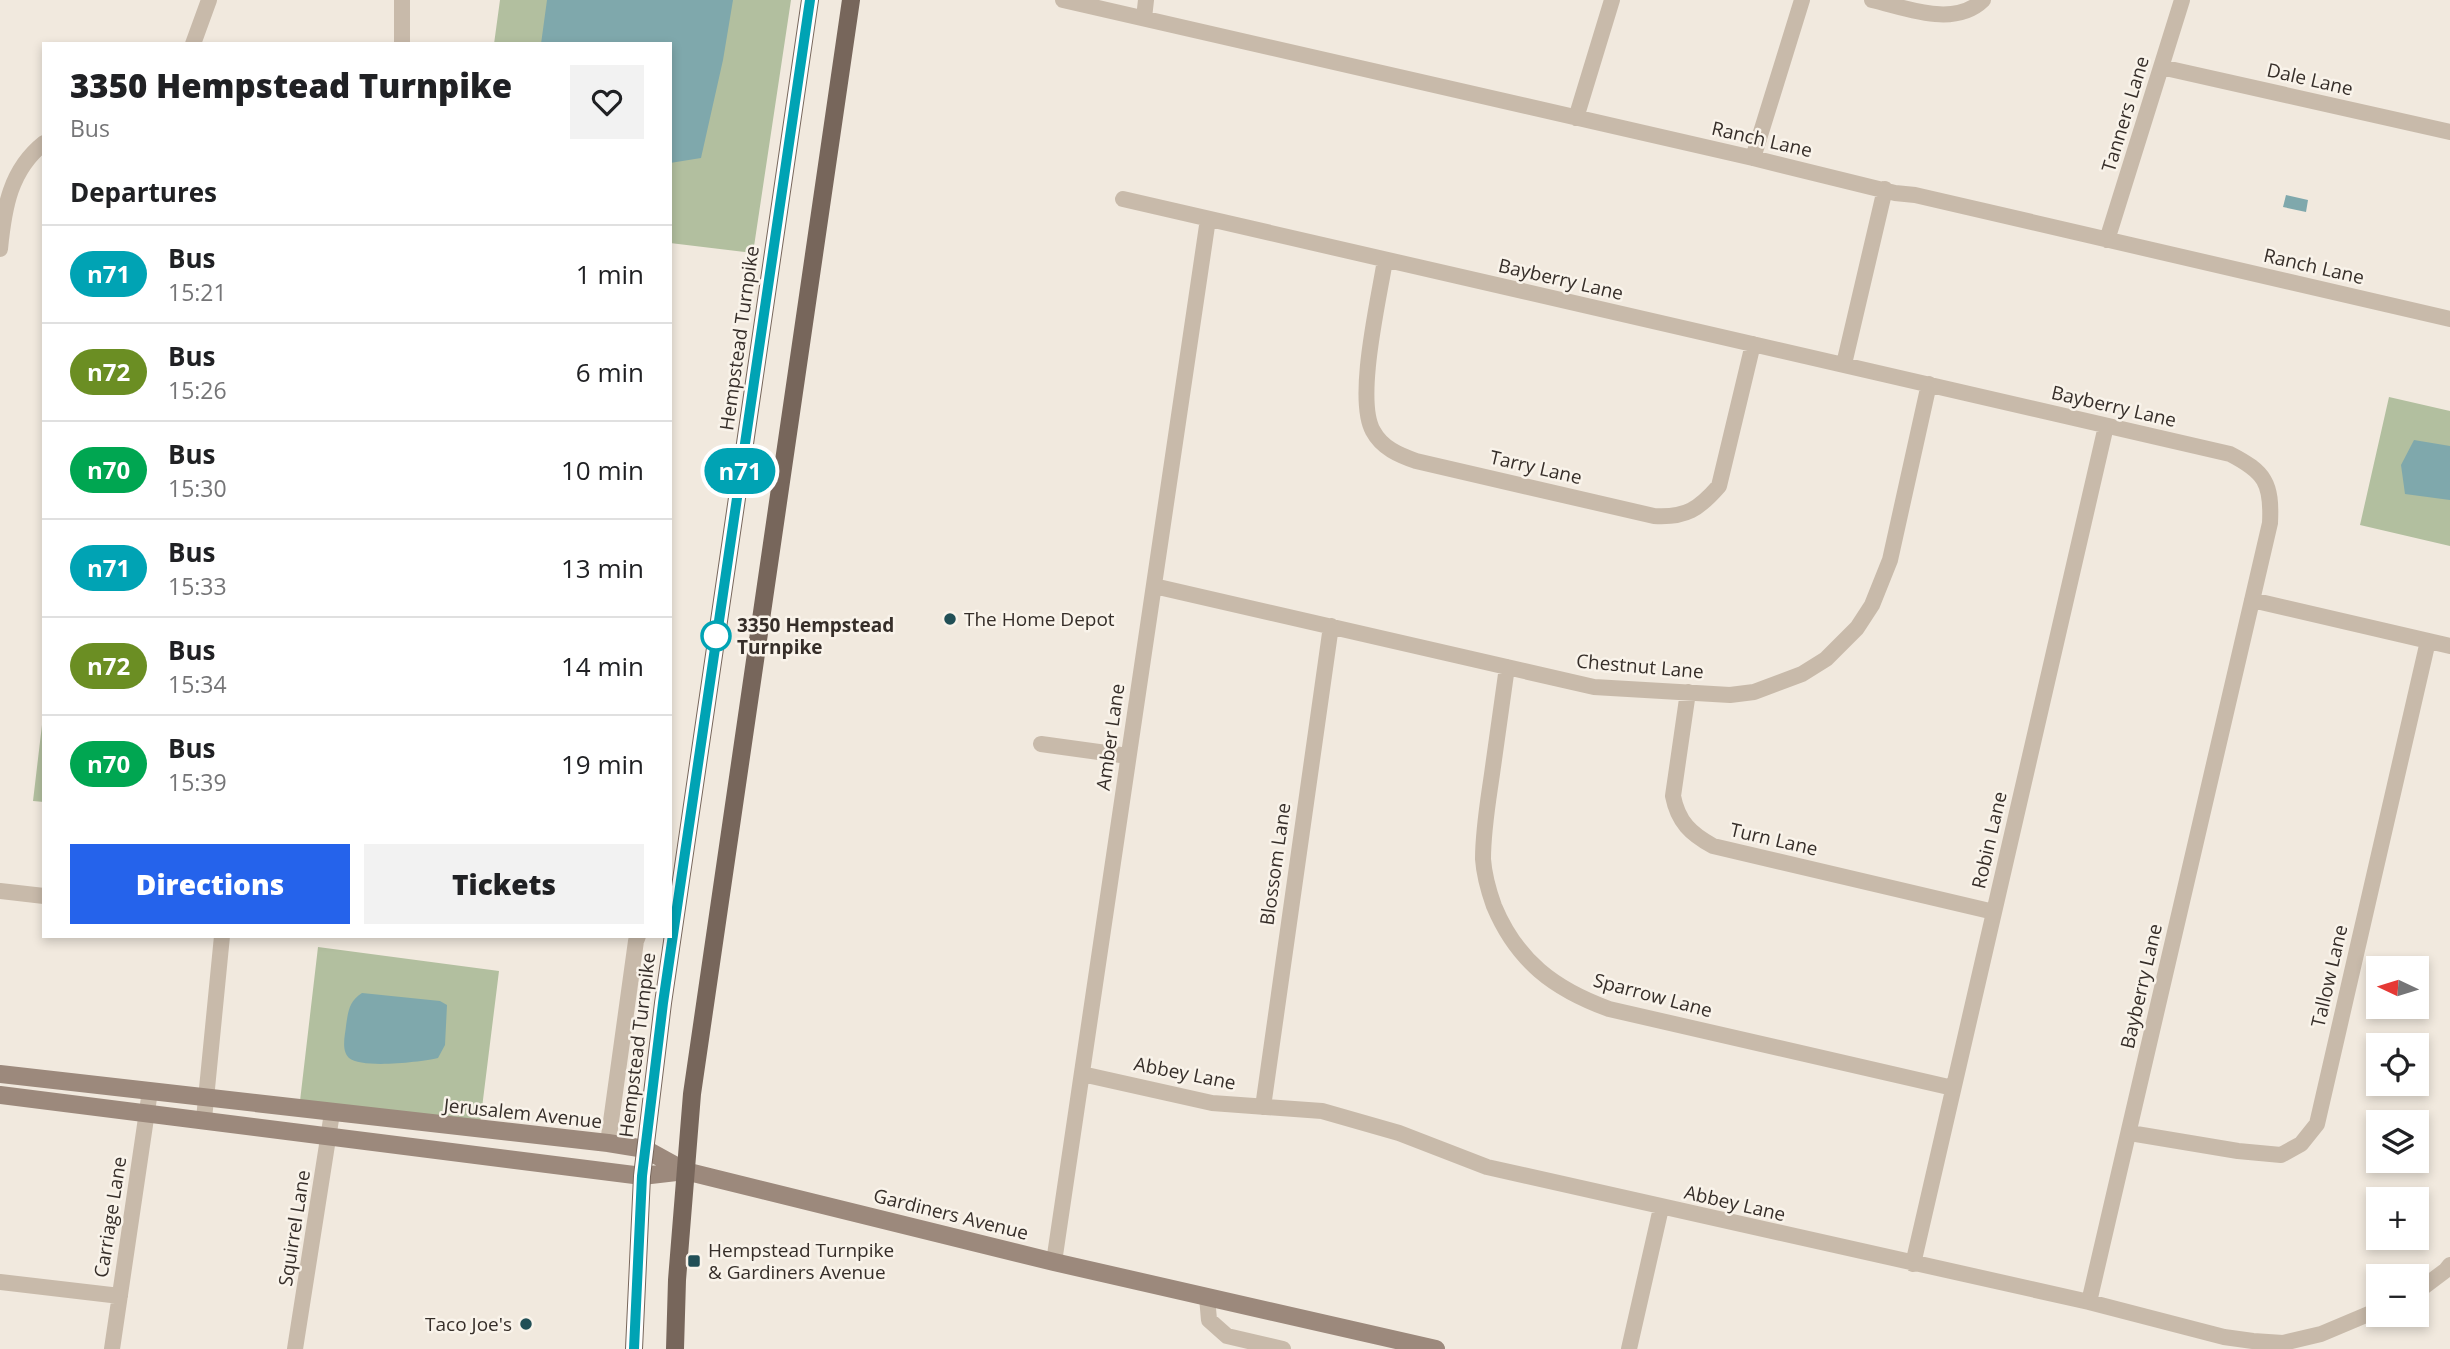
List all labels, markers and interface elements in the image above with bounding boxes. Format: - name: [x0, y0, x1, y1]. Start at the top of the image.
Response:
- street label: Tanners Lane: [2095, 53, 2155, 175]
- street label: Dale Lane: [2264, 56, 2356, 102]
- text: 3350 Hempstead Turnpike: [70, 63, 512, 108]
- button: heart: [570, 65, 644, 139]
- text: Bus: [70, 112, 110, 144]
- street label: Ranch Lane: [1709, 115, 1815, 163]
- text: Departures: [70, 174, 217, 210]
- text: Bus: [168, 240, 215, 276]
- street label: Ranch Lane: [2261, 242, 2367, 290]
- street label: Hempstead Turnpike: [713, 244, 765, 432]
- street label: Bayberry Lane: [1496, 252, 1626, 306]
- text: 1 min: [576, 256, 644, 292]
- text: n71: [87, 257, 130, 290]
- text: 15:21: [168, 276, 227, 308]
- text: Bus: [168, 338, 215, 374]
- text: 6 min: [576, 354, 644, 390]
- text: n72: [87, 355, 130, 388]
- text: 15:26: [168, 374, 227, 406]
- street label: Bayberry Lane: [2049, 379, 2179, 433]
- text: Bus: [168, 436, 215, 472]
- street label: Tarry Lane: [1487, 444, 1585, 490]
- line badge: n71: [700, 448, 780, 494]
- text: 10 min: [561, 452, 644, 488]
- text: n70: [87, 453, 130, 486]
- text: n71: [718, 454, 762, 487]
- text: 15:30: [168, 472, 227, 504]
- text: Bus: [168, 534, 215, 570]
- text: 13 min: [561, 550, 644, 586]
- text: n71: [87, 551, 130, 584]
- text: 15:33: [168, 570, 227, 602]
- place label: The Home Depot: [964, 606, 1115, 632]
- marker: The Home Depot: [942, 611, 958, 627]
- place label: 3350 Hempstead Turnpike: [737, 612, 894, 660]
- marker: 3350 Hempstead Turnpike: [701, 621, 731, 651]
- text: Bus: [168, 632, 215, 668]
- street label: Chestnut Lane: [1575, 647, 1705, 685]
- text: 14 min: [561, 648, 644, 684]
- text: n72: [87, 649, 130, 682]
- text: 15:34: [168, 668, 227, 700]
- street label: Amber Lane: [1090, 682, 1130, 792]
- text: Bus: [168, 730, 215, 766]
- text: 19 min: [561, 746, 644, 782]
- text: n70: [87, 747, 130, 780]
- text: 15:39: [168, 766, 227, 798]
- street label: Robin Lane: [1965, 789, 2013, 891]
- street label: Blossom Lane: [1254, 801, 1296, 927]
- street label: Turn Lane: [1728, 816, 1820, 862]
- button: Directions: [70, 844, 350, 924]
- button: Tickets: [364, 844, 644, 924]
- street label: Bayberry Lane: [2114, 921, 2168, 1051]
- street label: Tallow Lane: [2305, 922, 2353, 1030]
- street label: Hempstead Turnpike: [613, 951, 661, 1139]
- north arrow: [2366, 956, 2429, 1018]
- map controls: [2366, 956, 2429, 1327]
- street label: Sparrow Lane: [1591, 967, 1715, 1023]
- button: locate: [2366, 1033, 2429, 1096]
- street label: Abbey Lane: [1132, 1050, 1238, 1096]
- street label: Jerusalem Avenue: [441, 1092, 603, 1134]
- button: layers: [2366, 1110, 2429, 1173]
- street label: Carriage Lane: [88, 1155, 132, 1279]
- street label: Squirrel Lane: [272, 1168, 316, 1288]
- street label: Abbey Lane: [1682, 1179, 1788, 1227]
- street label: Gardiners Avenue: [871, 1182, 1031, 1246]
- button: +: [2366, 1187, 2429, 1250]
- place label: Hempstead Turnpike & Gardiners Avenue: [708, 1237, 894, 1285]
- marker: Hempstead Turnpike & Gardiners Avenue: [686, 1253, 702, 1269]
- button: −: [2366, 1264, 2429, 1327]
- place label: Taco Joe's: [425, 1311, 512, 1337]
- marker: Taco Joe's: [518, 1316, 534, 1332]

